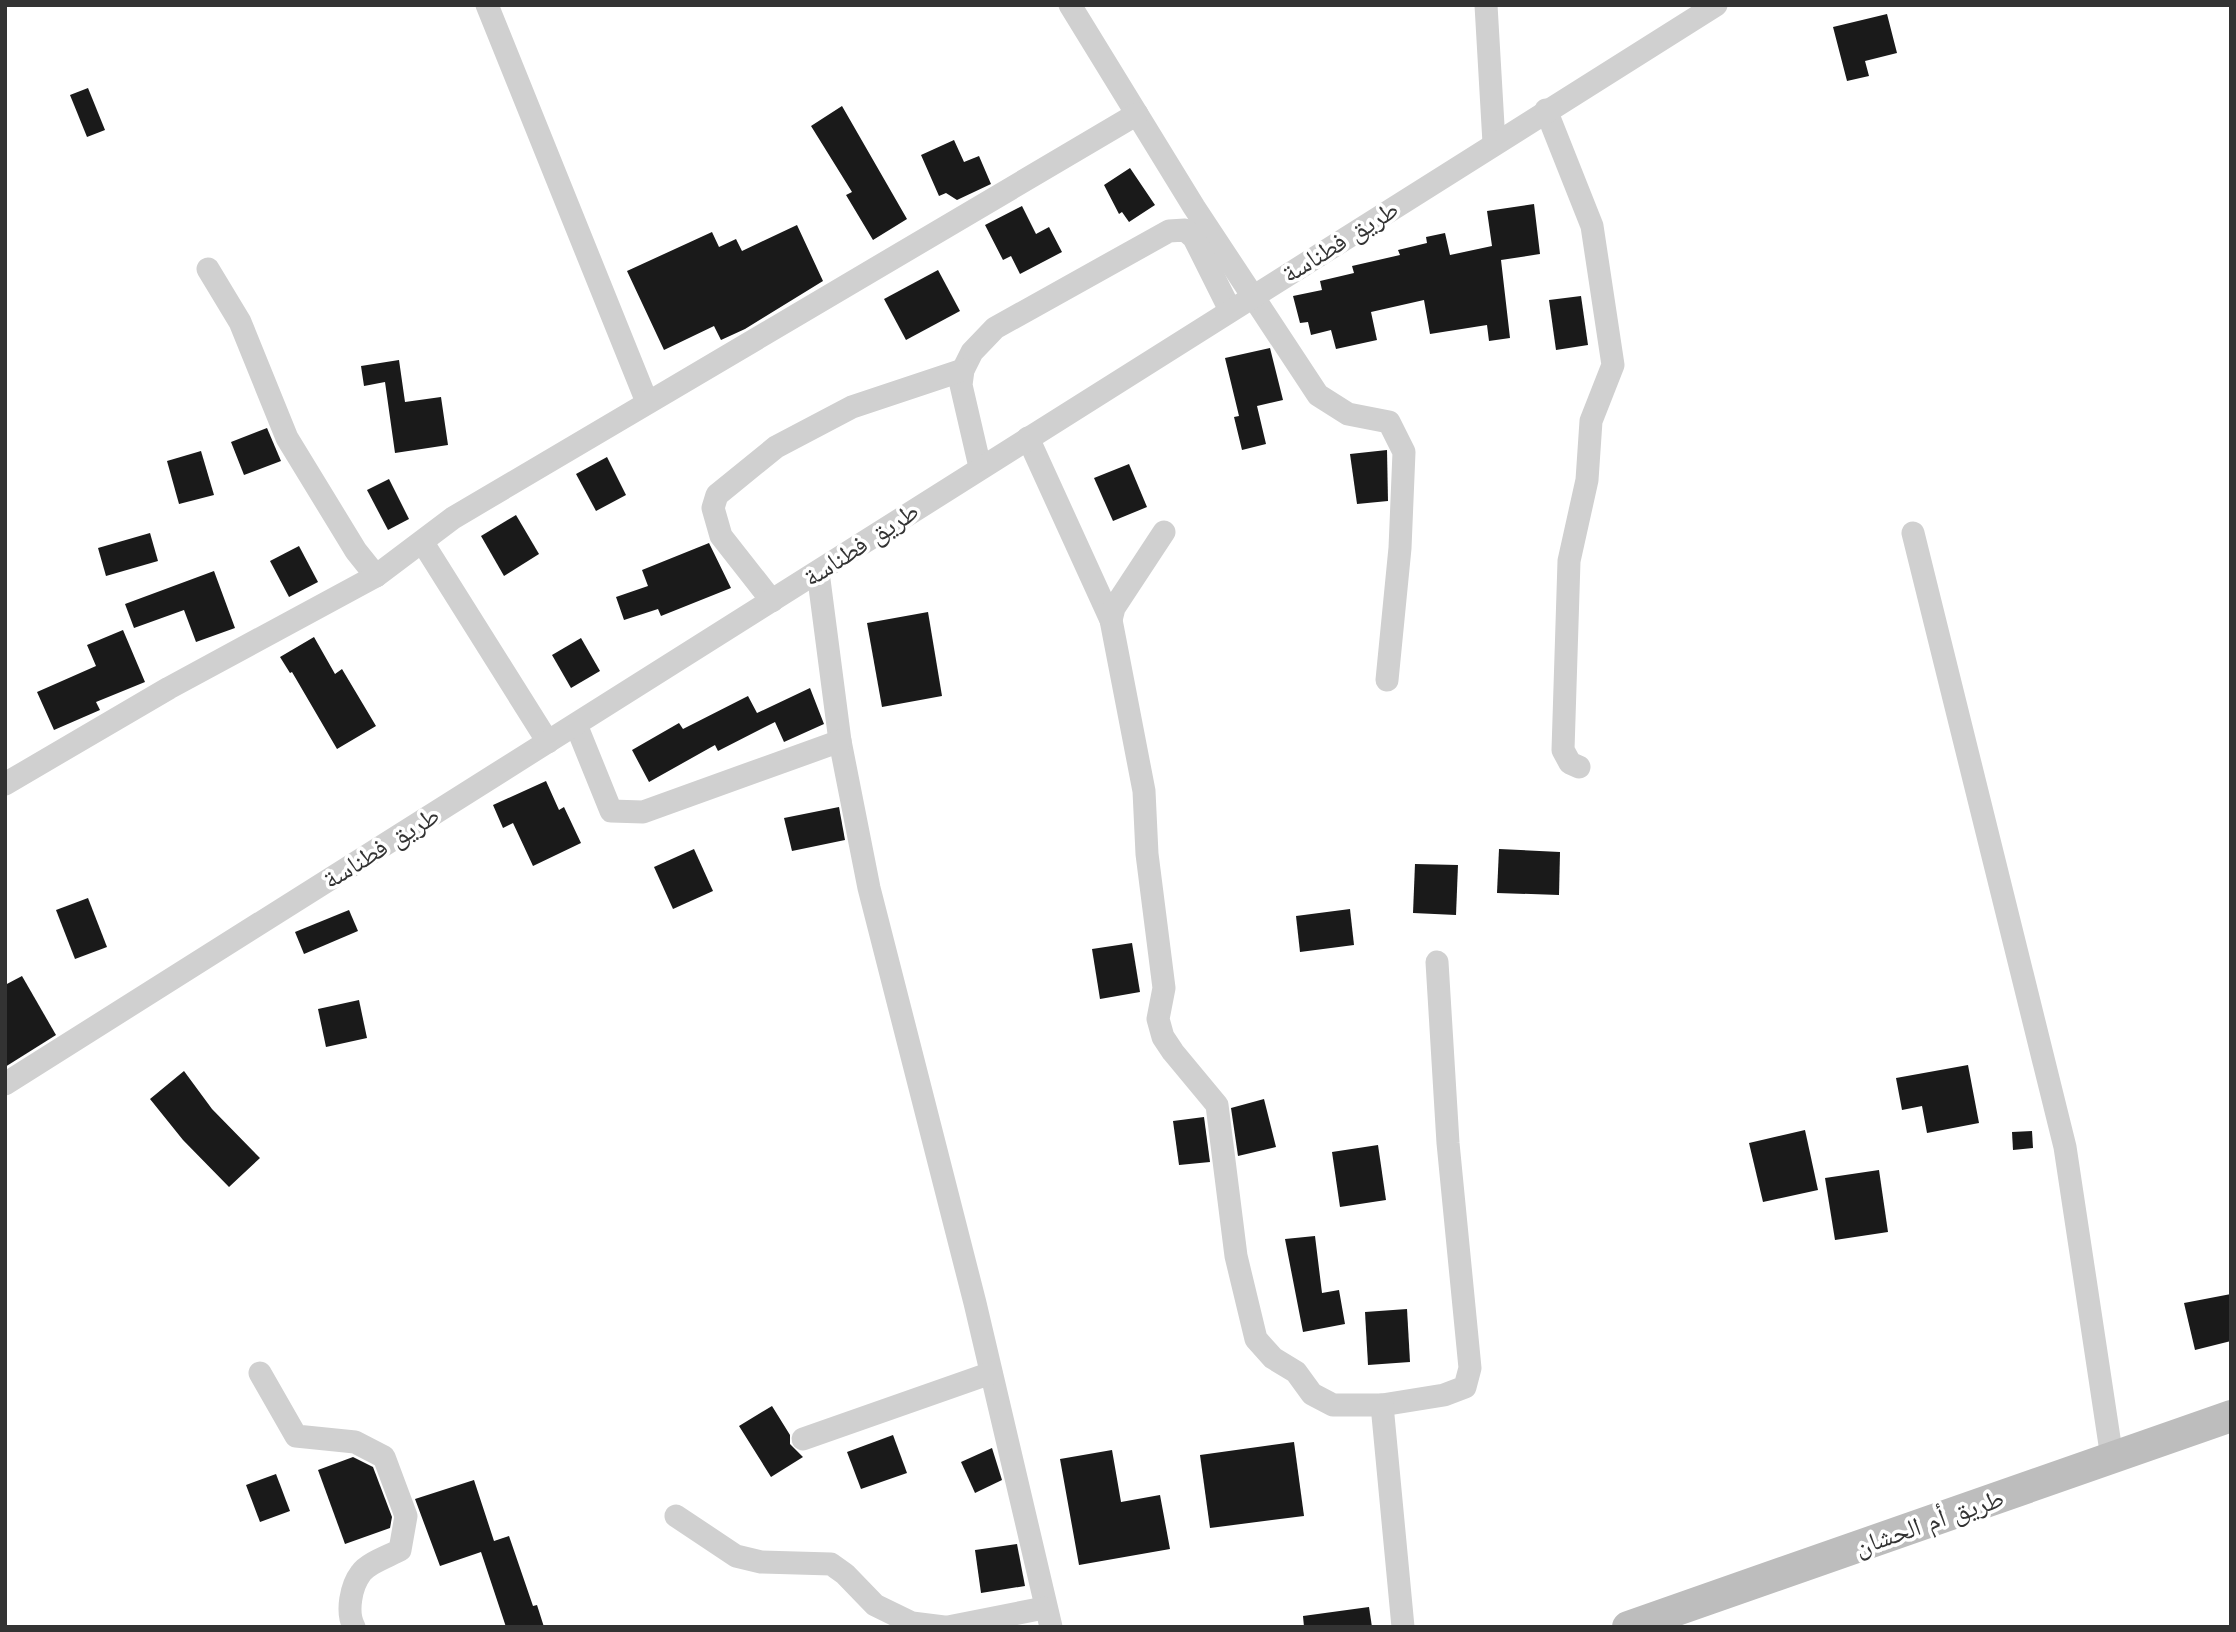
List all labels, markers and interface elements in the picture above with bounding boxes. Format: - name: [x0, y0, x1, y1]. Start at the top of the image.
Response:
- street label: طريق فطناسة: [1274, 190, 1406, 292]
- street label: طريق فطناسة: [796, 492, 926, 596]
- street label: طريق فطناسة: [315, 796, 447, 898]
- street label: طريق أم الحشان: [1849, 1479, 2009, 1565]

